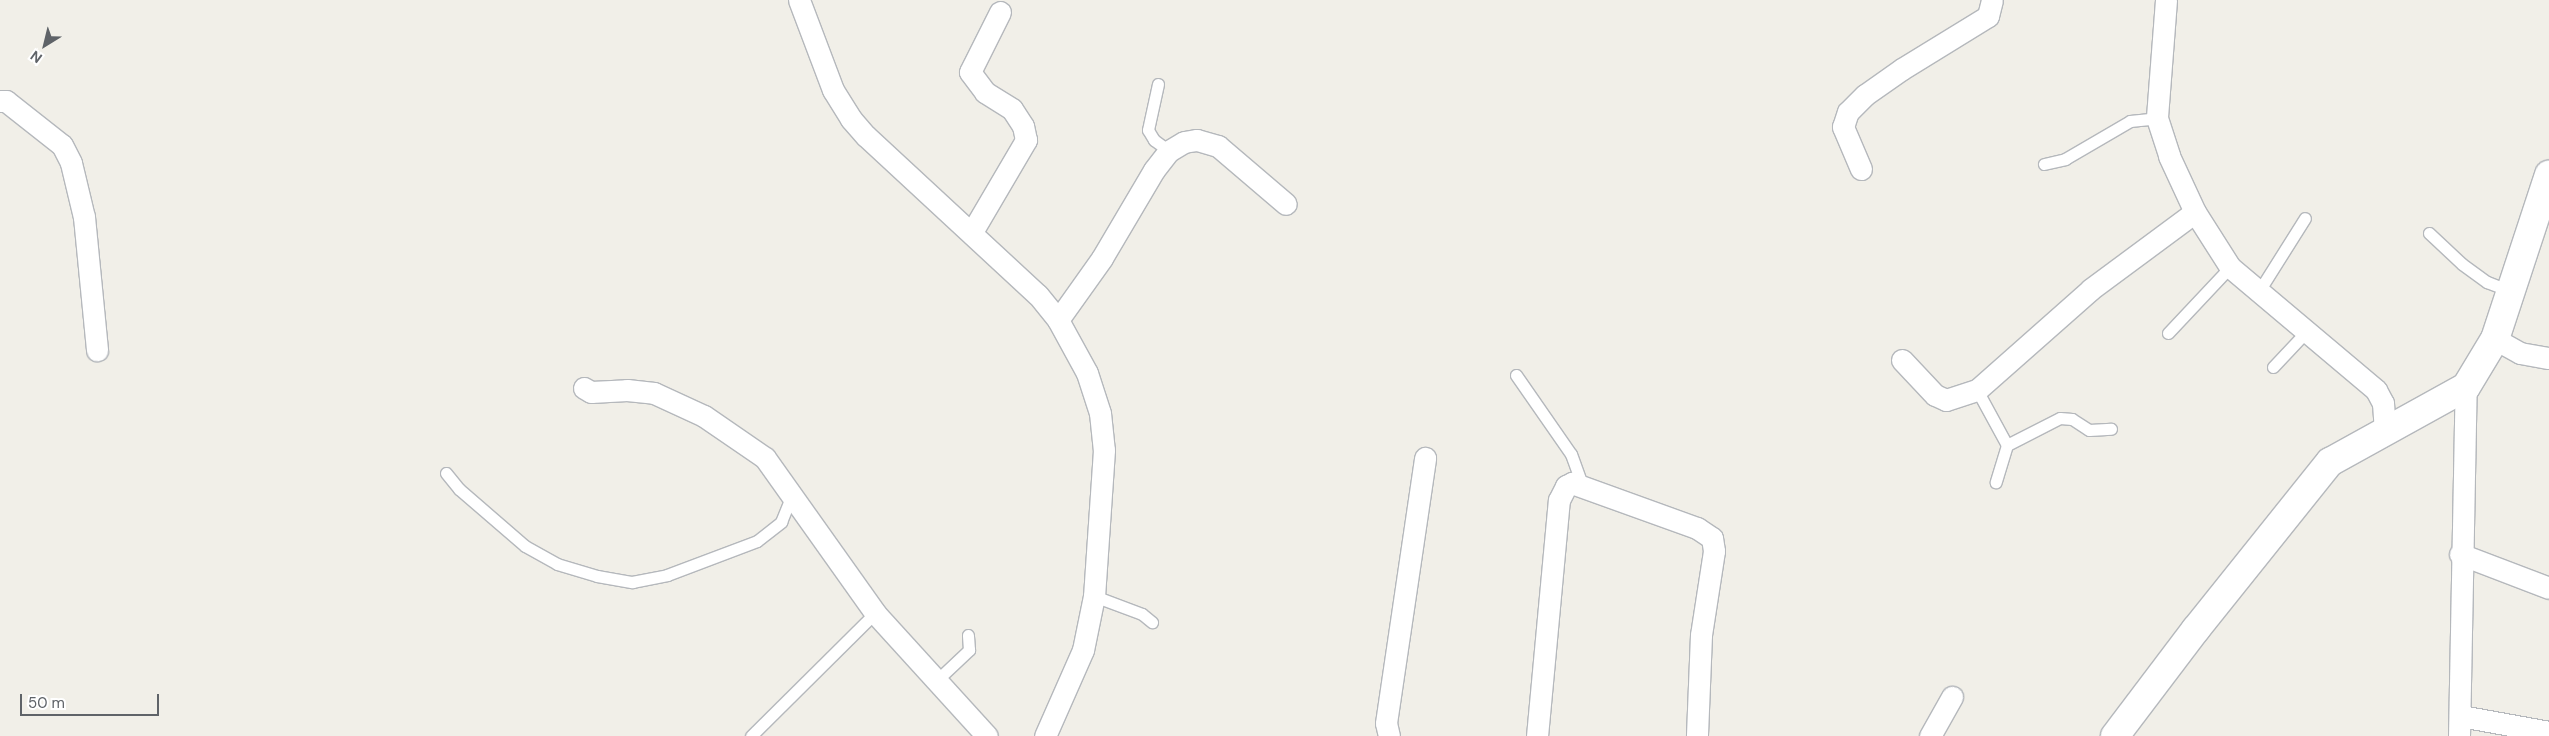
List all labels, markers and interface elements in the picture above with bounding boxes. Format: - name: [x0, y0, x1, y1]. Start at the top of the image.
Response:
- north arrow: [20, 20, 70, 70]
- text: N: [27, 47, 46, 67]
- scale bar: [22, 684, 161, 716]
- text: 50 m: [28, 693, 65, 713]

